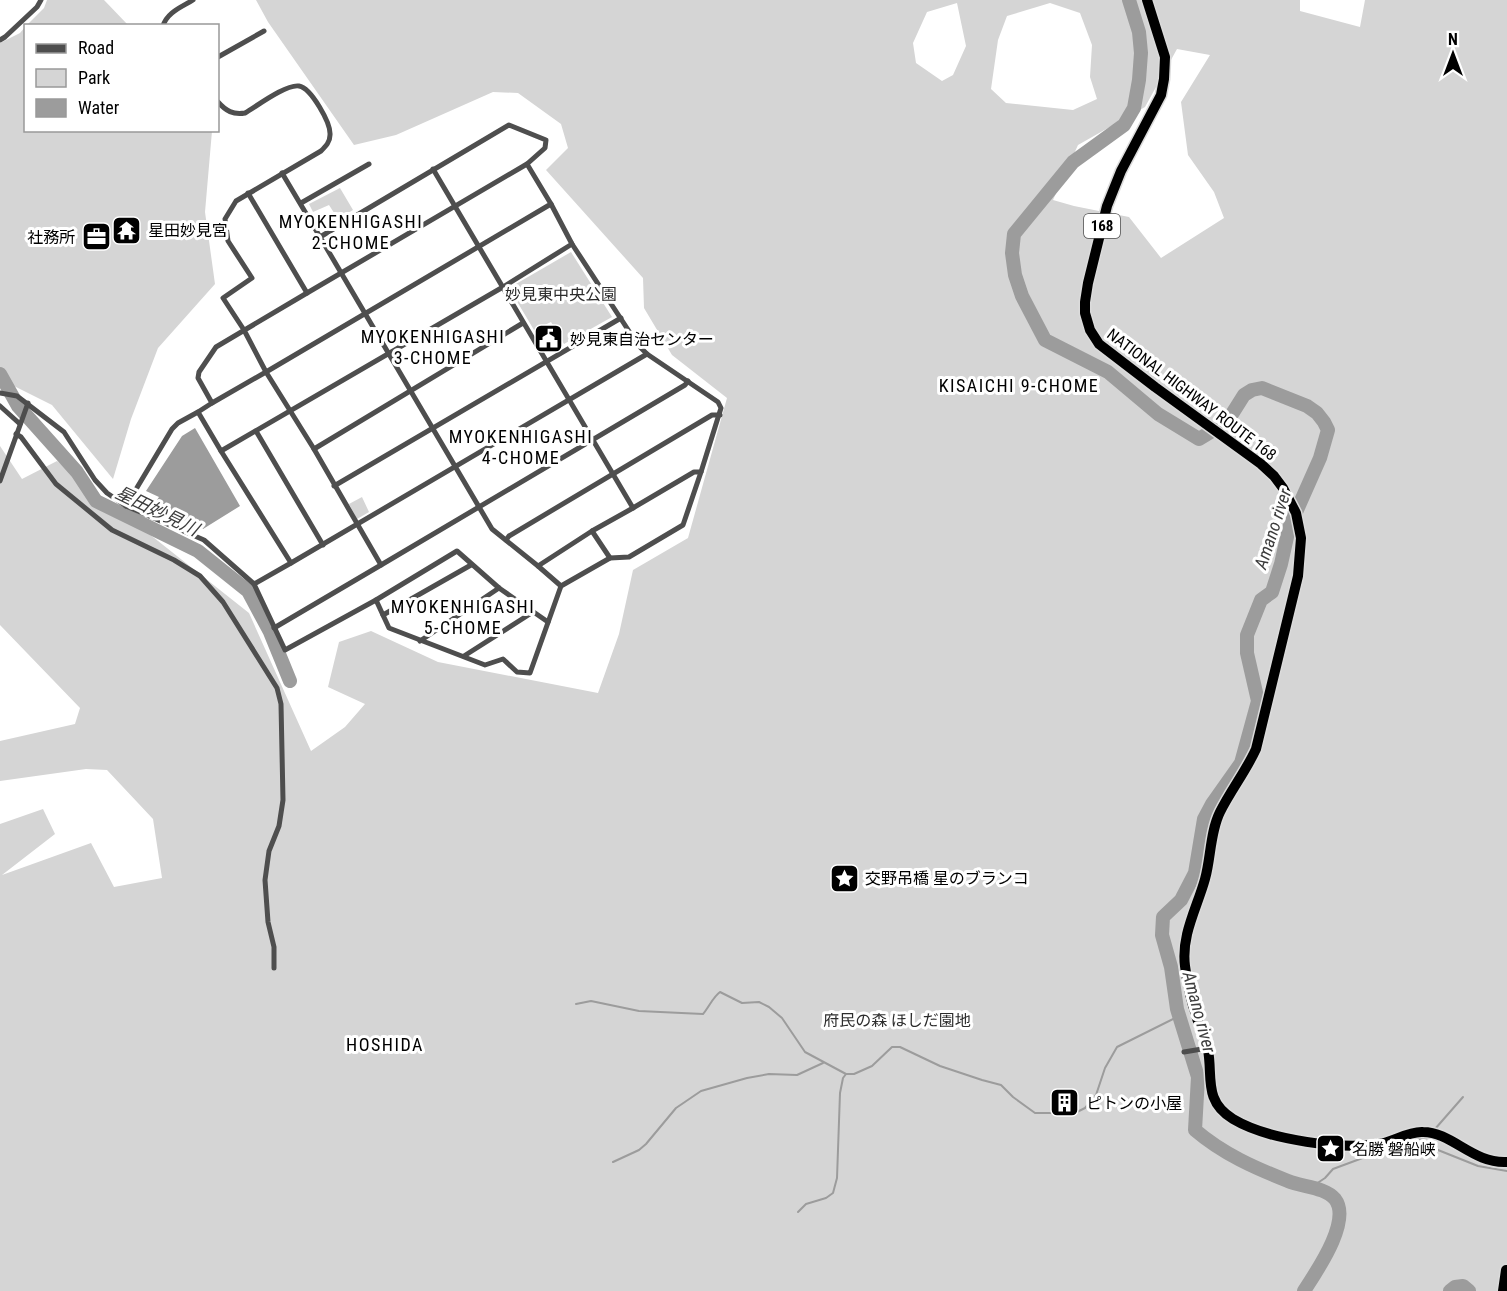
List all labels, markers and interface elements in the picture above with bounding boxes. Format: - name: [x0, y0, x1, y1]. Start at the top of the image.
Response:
- legend: [24, 24, 219, 132]
- north arrow: [1423, 24, 1483, 84]
- text: N: [1448, 30, 1458, 49]
- text: Road: [78, 37, 114, 58]
- text: Park: [78, 67, 110, 88]
- text: Water: [78, 97, 120, 118]
- district label: MYOKENHIGASHI 2-CHOME: [279, 211, 423, 253]
- temple icon: 星田妙見宮: [111, 214, 143, 246]
- road number: 168: [1084, 214, 1120, 238]
- office icon: 社務所: [80, 221, 112, 253]
- place label: 星田妙見宮: [148, 221, 228, 240]
- place label: 社務所: [27, 228, 75, 247]
- park label: 妙見東中央公園: [505, 285, 617, 304]
- public building icon: 妙見東自治センター: [533, 323, 565, 355]
- street label: NATIONAL HIGHWAY ROUTE 168: [1103, 324, 1280, 464]
- district label: MYOKENHIGASHI 3-CHOME: [361, 326, 505, 368]
- place label: 妙見東自治センター: [570, 330, 714, 349]
- district label: KISAICHI 9-CHOME: [939, 375, 1099, 396]
- district label: MYOKENHIGASHI 4-CHOME: [449, 426, 593, 468]
- water label: 星田妙見川: [112, 481, 204, 541]
- water label: Amano river: [1249, 485, 1296, 573]
- district label: MYOKENHIGASHI 5-CHOME: [391, 596, 535, 638]
- place icon: 交野吊橋 星のブランコ: [828, 862, 860, 894]
- place label: 交野吊橋 星のブランコ: [865, 869, 1029, 888]
- water label: Amano river: [1178, 968, 1221, 1055]
- park label: 府民の森 ほしだ園地: [823, 1011, 971, 1030]
- district label: HOSHIDA: [346, 1034, 424, 1055]
- building icon: ピトンの小屋: [1049, 1087, 1081, 1119]
- place label: ピトンの小屋: [1086, 1094, 1182, 1113]
- place icon: 名勝 磐船峡: [1315, 1133, 1347, 1165]
- place label: 名勝 磐船峡: [1352, 1140, 1436, 1159]

